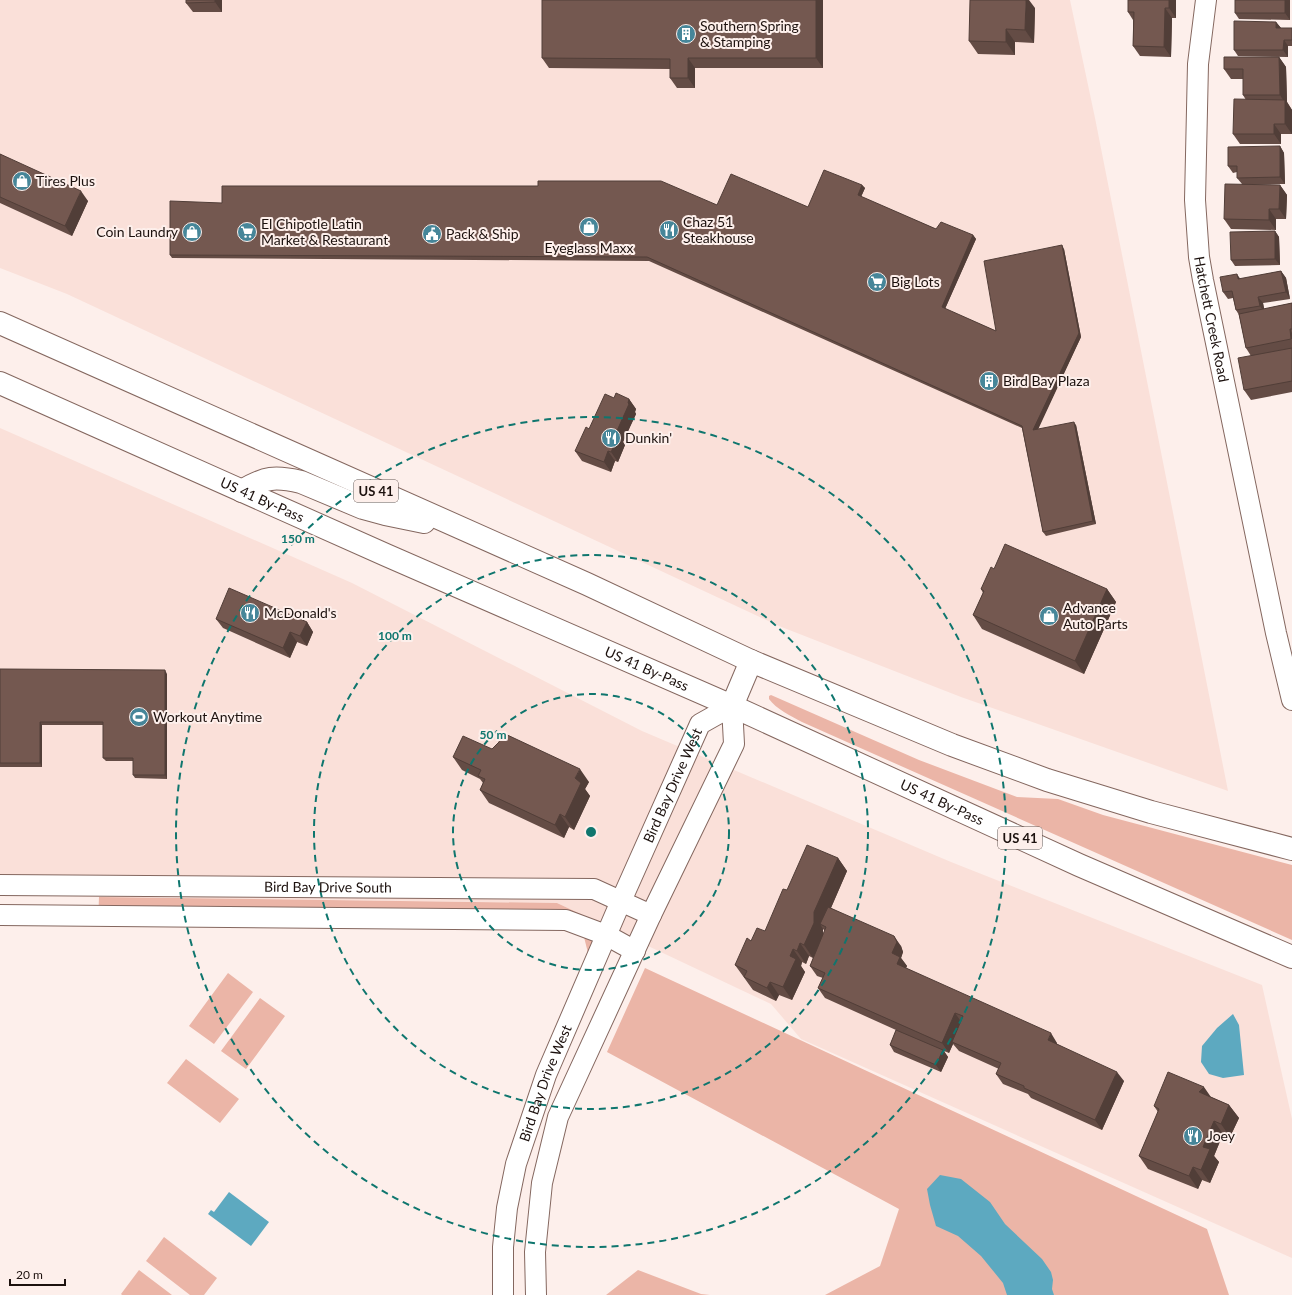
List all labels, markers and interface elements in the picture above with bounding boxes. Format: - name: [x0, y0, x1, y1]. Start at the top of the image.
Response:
- place label: Southern Spring & Stamping: [700, 17, 799, 50]
- building icon: Southern Spring & Stamping: [675, 23, 697, 45]
- shop icon: Tires Plus: [11, 170, 33, 192]
- place label: Tires Plus: [36, 172, 95, 189]
- place label: Chaz 51 Steakhouse: [683, 213, 754, 246]
- place label: El Chipotle Latin Market & Restaurant: [261, 215, 388, 248]
- shop icon: Eyeglass Maxx: [578, 216, 600, 238]
- restaurant icon: Chaz 51 Steakhouse: [658, 219, 680, 241]
- shop icon: Coin Laundry: [181, 221, 203, 243]
- supermarket icon: El Chipotle Latin Market & Restaurant: [236, 221, 258, 243]
- place label: Coin Laundry: [96, 223, 179, 240]
- public building icon: Pack & Ship: [421, 223, 443, 245]
- place label: Pack & Ship: [446, 225, 519, 242]
- place label: Eyeglass Maxx: [544, 239, 634, 256]
- street label: Hatchett Creek Road: [1191, 255, 1233, 383]
- supermarket icon: Big Lots: [866, 271, 888, 293]
- place label: Big Lots: [891, 273, 940, 290]
- building icon: Bird Bay Plaza: [978, 370, 1000, 392]
- place label: Bird Bay Plaza: [1003, 372, 1090, 389]
- restaurant icon: Dunkin': [600, 427, 622, 449]
- place label: Dunkin': [625, 429, 672, 446]
- street label: US 41 By-Pass: [218, 473, 307, 525]
- road number: US 41: [354, 480, 398, 502]
- text: 150 m: [281, 531, 315, 546]
- place label: Advance Auto Parts: [1063, 599, 1128, 632]
- restaurant icon: McDonald's: [239, 602, 261, 624]
- place label: McDonald's: [264, 604, 337, 621]
- shop icon: Advance Auto Parts: [1038, 605, 1060, 627]
- text: 100 m: [378, 628, 412, 643]
- street label: US 41 By-Pass: [602, 643, 691, 694]
- sports icon: Workout Anytime: [128, 706, 150, 728]
- place label: Workout Anytime: [153, 708, 262, 725]
- street label: Bird Bay Drive West: [639, 725, 705, 845]
- text: 50 m: [480, 727, 506, 742]
- street label: US 41 By-Pass: [898, 775, 987, 828]
- centre of rings: [584, 825, 598, 839]
- road number: US 41: [998, 827, 1042, 849]
- street label: Bird Bay Drive South: [264, 878, 392, 896]
- street label: Bird Bay Drive West: [515, 1022, 575, 1144]
- restaurant icon: Joey: [1182, 1125, 1204, 1147]
- place label: Joey: [1207, 1127, 1236, 1144]
- scale bar: [10, 1261, 65, 1287]
- text: 20 m: [16, 1267, 43, 1282]

